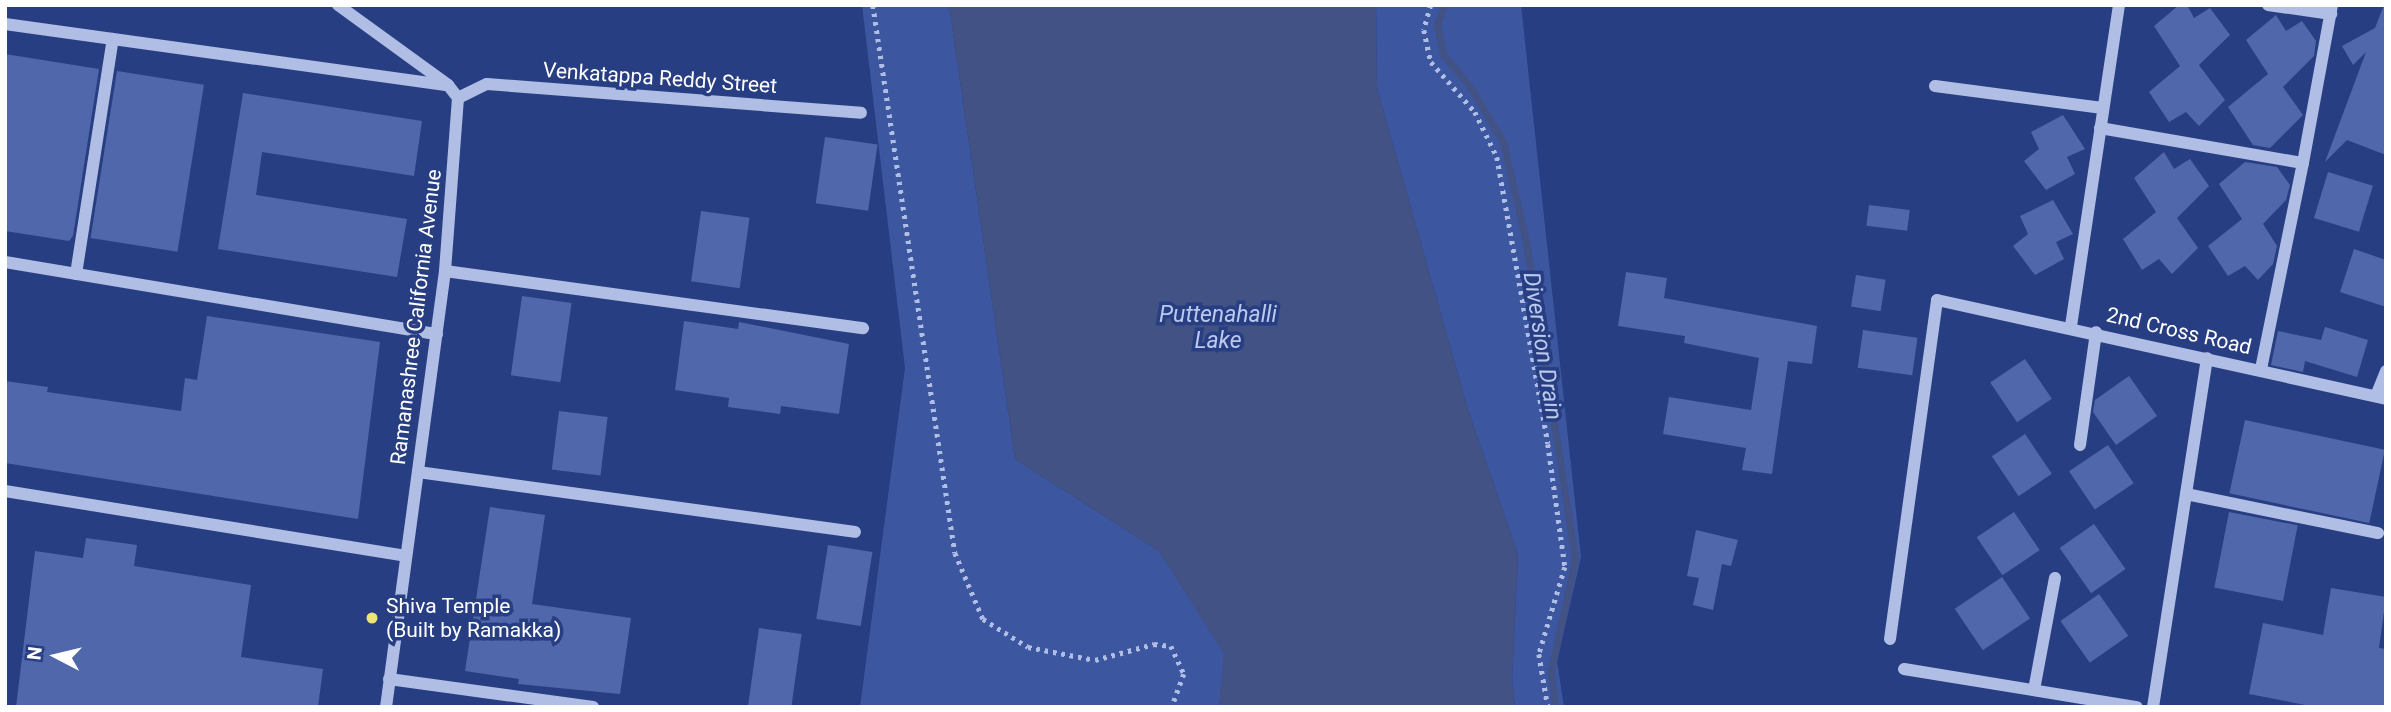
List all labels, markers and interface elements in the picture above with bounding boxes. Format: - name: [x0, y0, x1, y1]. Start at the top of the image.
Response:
- street label: Venkatappa Reddy Street: [542, 57, 778, 99]
- street label: Ramanashree California Avenue: [385, 168, 447, 466]
- water label: Diversion Drain: [1517, 270, 1567, 422]
- water label: Puttenahalli Lake: [1159, 301, 1277, 355]
- street label: 2nd Cross Road: [2104, 302, 2254, 360]
- place label: Shiva Temple (Built by Ramakka): [386, 593, 561, 643]
- marker: Shiva Temple (Built by Ramakka): [364, 610, 380, 626]
- north arrow: [21, 621, 91, 691]
- text: N: [22, 645, 47, 661]

